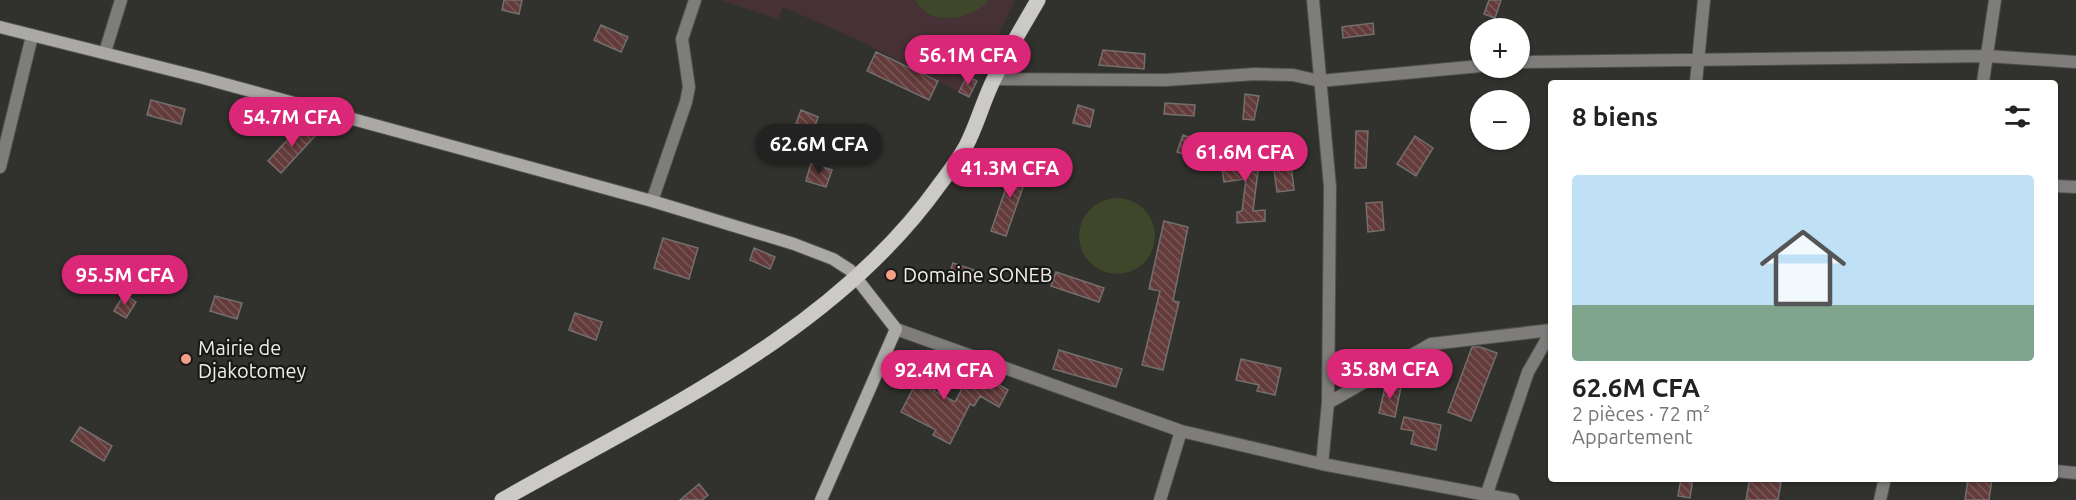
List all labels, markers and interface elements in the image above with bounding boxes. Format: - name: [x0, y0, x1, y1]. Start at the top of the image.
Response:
- map controls: [1470, 18, 1530, 150]
- button: +: [1470, 18, 1530, 78]
- pin: 56.1M CFA: [899, 35, 1037, 86]
- text: 56.1M CFA: [919, 43, 1017, 66]
- button: −: [1470, 90, 1530, 150]
- pin: 54.7M CFA: [223, 97, 361, 148]
- icon: filters: [2001, 100, 2034, 133]
- text: 8 biens: [1572, 102, 1658, 131]
- text: 54.7M CFA: [243, 105, 341, 128]
- pin: 62.6M CFA: [750, 124, 888, 175]
- text: 62.6M CFA: [770, 132, 868, 155]
- pin: 61.6M CFA: [1176, 132, 1314, 183]
- text: 61.6M CFA: [1196, 140, 1294, 163]
- pin: 41.3M CFA: [941, 148, 1079, 199]
- text: 41.3M CFA: [961, 156, 1059, 179]
- icon: home: [1749, 214, 1857, 322]
- pin: 95.5M CFA: [56, 255, 194, 306]
- text: 95.5M CFA: [76, 263, 174, 286]
- place label: Domaine SONEB: [903, 263, 1052, 286]
- marker: Domaine SONEB: [884, 268, 898, 282]
- place label: Mairie de Djakotomey: [198, 336, 306, 382]
- pin: 35.8M CFA: [1321, 349, 1459, 400]
- pin: 92.4M CFA: [875, 350, 1013, 401]
- marker: Mairie de Djakotomey: [179, 352, 193, 366]
- text: 35.8M CFA: [1341, 357, 1439, 380]
- text: 92.4M CFA: [895, 358, 993, 381]
- text: 62.6M CFA: [1572, 373, 1700, 402]
- text: 2 pièces · 72 m²: [1572, 402, 1710, 425]
- text: Appartement: [1572, 425, 1693, 448]

